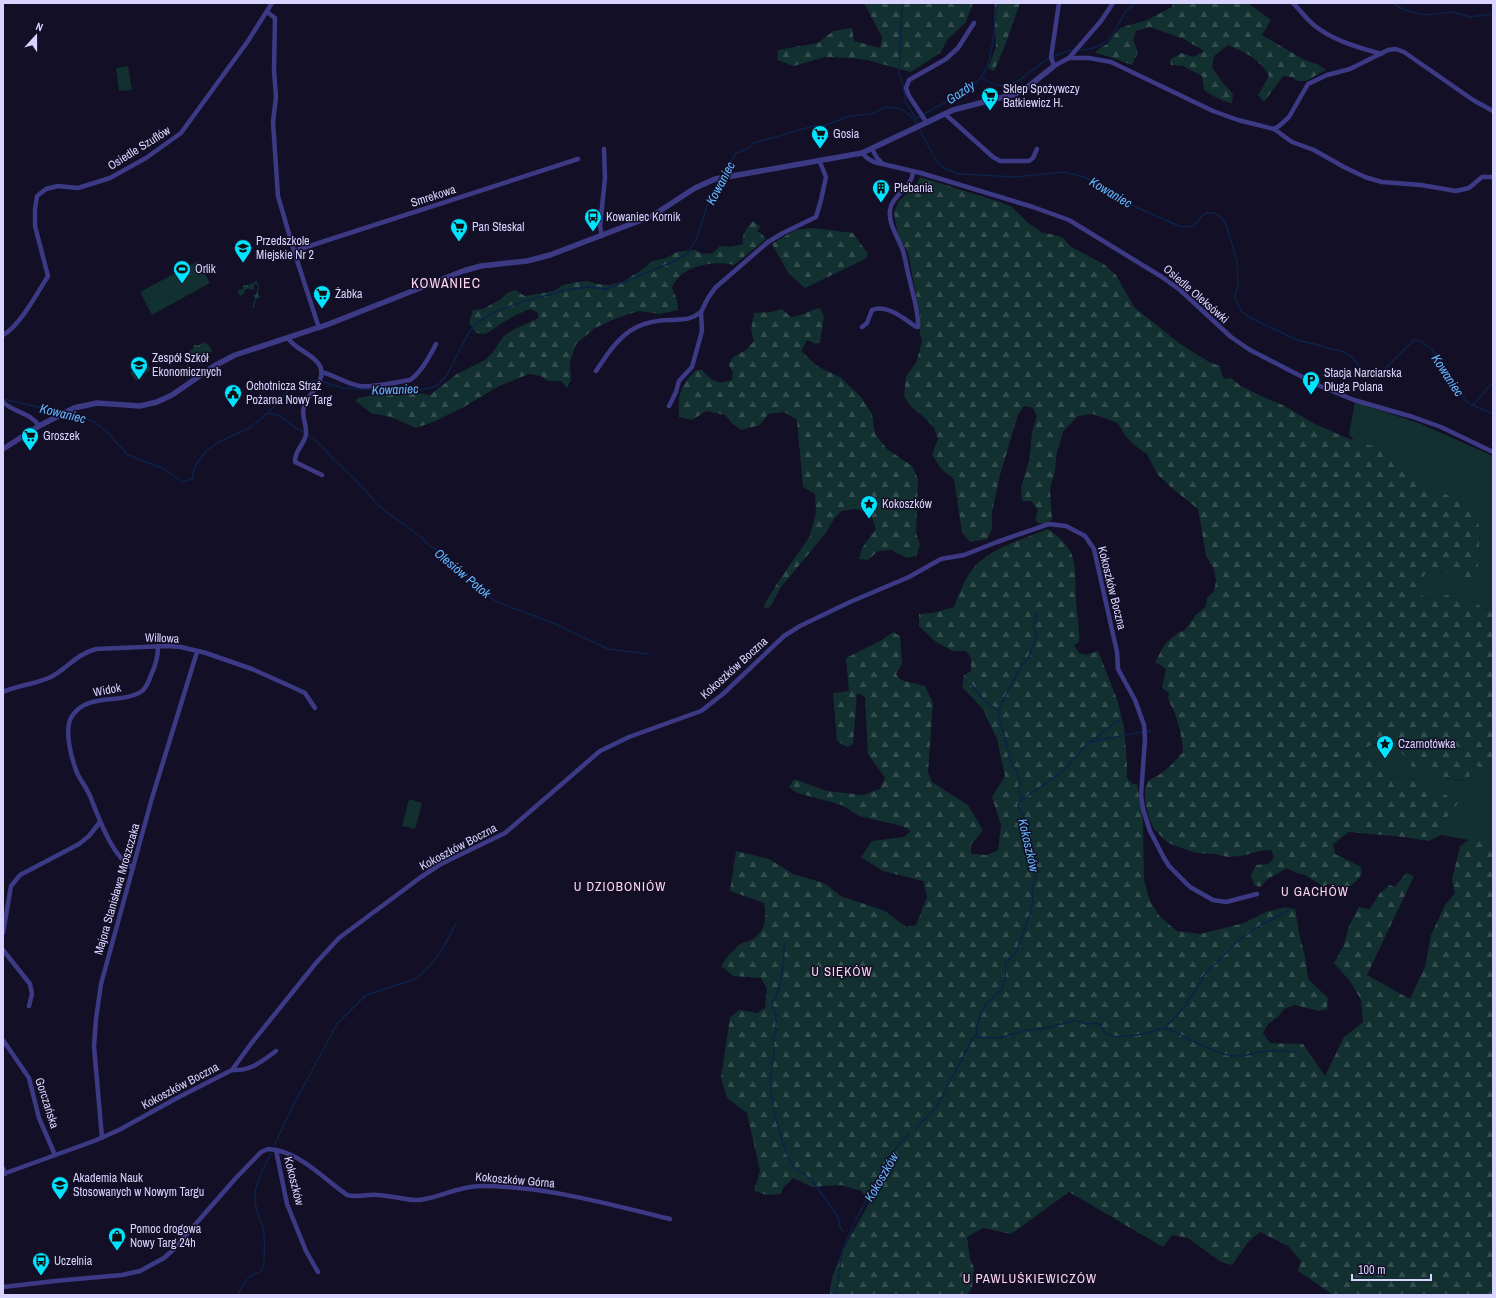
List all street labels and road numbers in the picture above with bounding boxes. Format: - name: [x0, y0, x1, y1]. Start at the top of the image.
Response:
- street label: Osiedle Szuflów: [105, 122, 174, 174]
- street label: Smrekowa: [408, 181, 458, 211]
- street label: Osiedle Oleksówki: [1160, 261, 1232, 327]
- street label: Kokoszków Boczna: [1094, 545, 1130, 632]
- street label: Willowa: [145, 629, 180, 647]
- street label: Kokoszków Boczna: [697, 633, 771, 702]
- street label: Widok: [92, 679, 122, 701]
- street label: Kokoszków Boczna: [417, 820, 500, 874]
- street label: Majora Stanisława Mroszczaka: [91, 821, 144, 957]
- street label: Kokoszków Boczna: [139, 1059, 222, 1113]
- street label: Gorczańska: [31, 1076, 63, 1131]
- street label: Kokoszków: [280, 1155, 308, 1208]
- street label: Kokoszków Górna: [475, 1169, 556, 1191]

